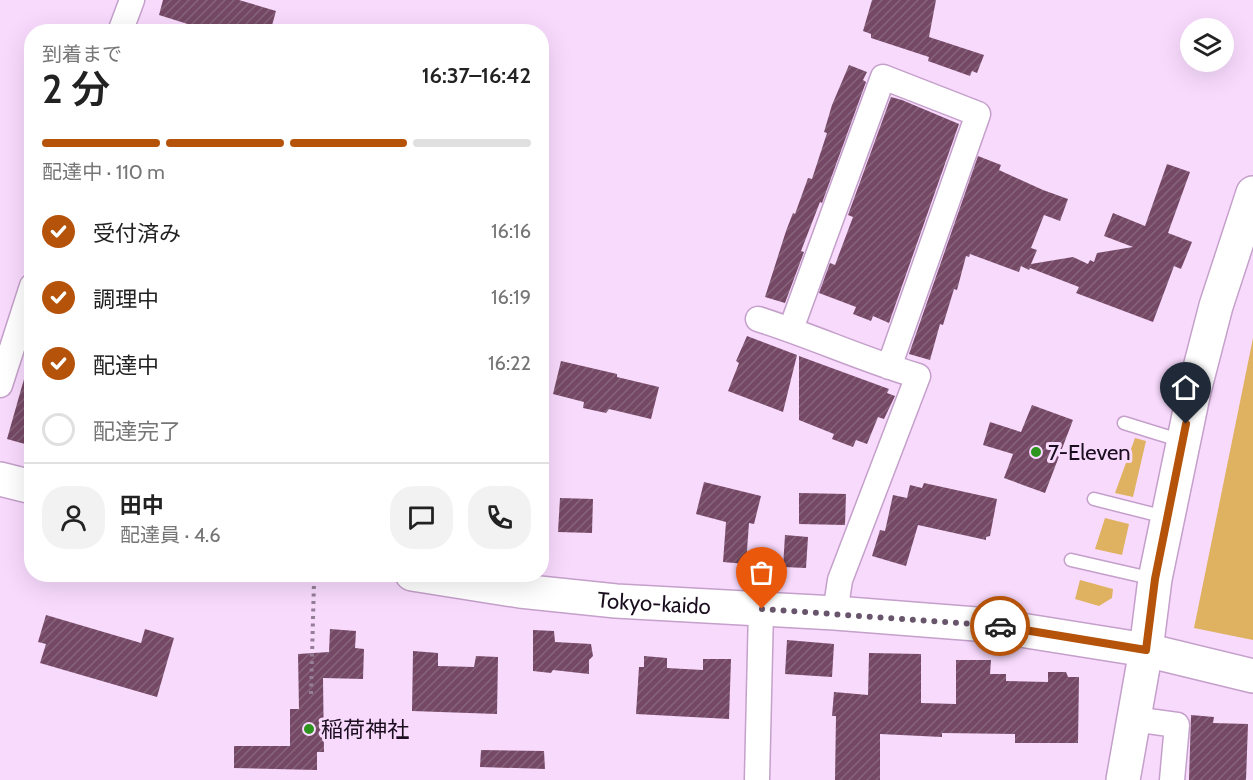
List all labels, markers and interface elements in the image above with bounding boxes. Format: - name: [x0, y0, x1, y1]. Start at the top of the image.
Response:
- map controls: [1180, 18, 1234, 72]
- button: layers: [1180, 18, 1234, 72]
- text: 到着まで: [42, 42, 122, 66]
- text: 16:37–16:42: [422, 62, 531, 89]
- text: 2 分: [42, 65, 110, 113]
- text: 配達中 · 110 m: [42, 160, 165, 184]
- icon: check: [42, 215, 75, 248]
- text: 16:16: [491, 219, 531, 243]
- text: 受付済み: [93, 220, 181, 247]
- icon: check: [42, 281, 75, 314]
- text: 16:19: [491, 285, 531, 309]
- text: 調理中: [93, 286, 159, 313]
- icon: check: [42, 347, 75, 380]
- text: 16:22: [488, 351, 531, 375]
- text: 配達中: [93, 352, 159, 379]
- pin: [1160, 362, 1211, 424]
- icon: home: [1169, 371, 1202, 404]
- text: 配達完了: [93, 418, 181, 445]
- place label: 7-Eleven: [1048, 439, 1131, 466]
- marker: 7-Eleven: [1029, 445, 1043, 459]
- button: person: [42, 486, 105, 549]
- button: chat: [390, 486, 453, 549]
- button: phone: [468, 486, 531, 549]
- text: 田中: [120, 492, 164, 519]
- text: 配達員 · 4.6: [120, 523, 221, 547]
- pin: [736, 547, 787, 609]
- icon: bag: [745, 556, 778, 589]
- street label: Tokyo-kaido: [596, 586, 712, 620]
- courier: [970, 596, 1030, 656]
- icon: car: [984, 610, 1017, 643]
- place label: 稲荷神社: [321, 716, 409, 743]
- marker: 稲荷神社: [302, 722, 316, 736]

